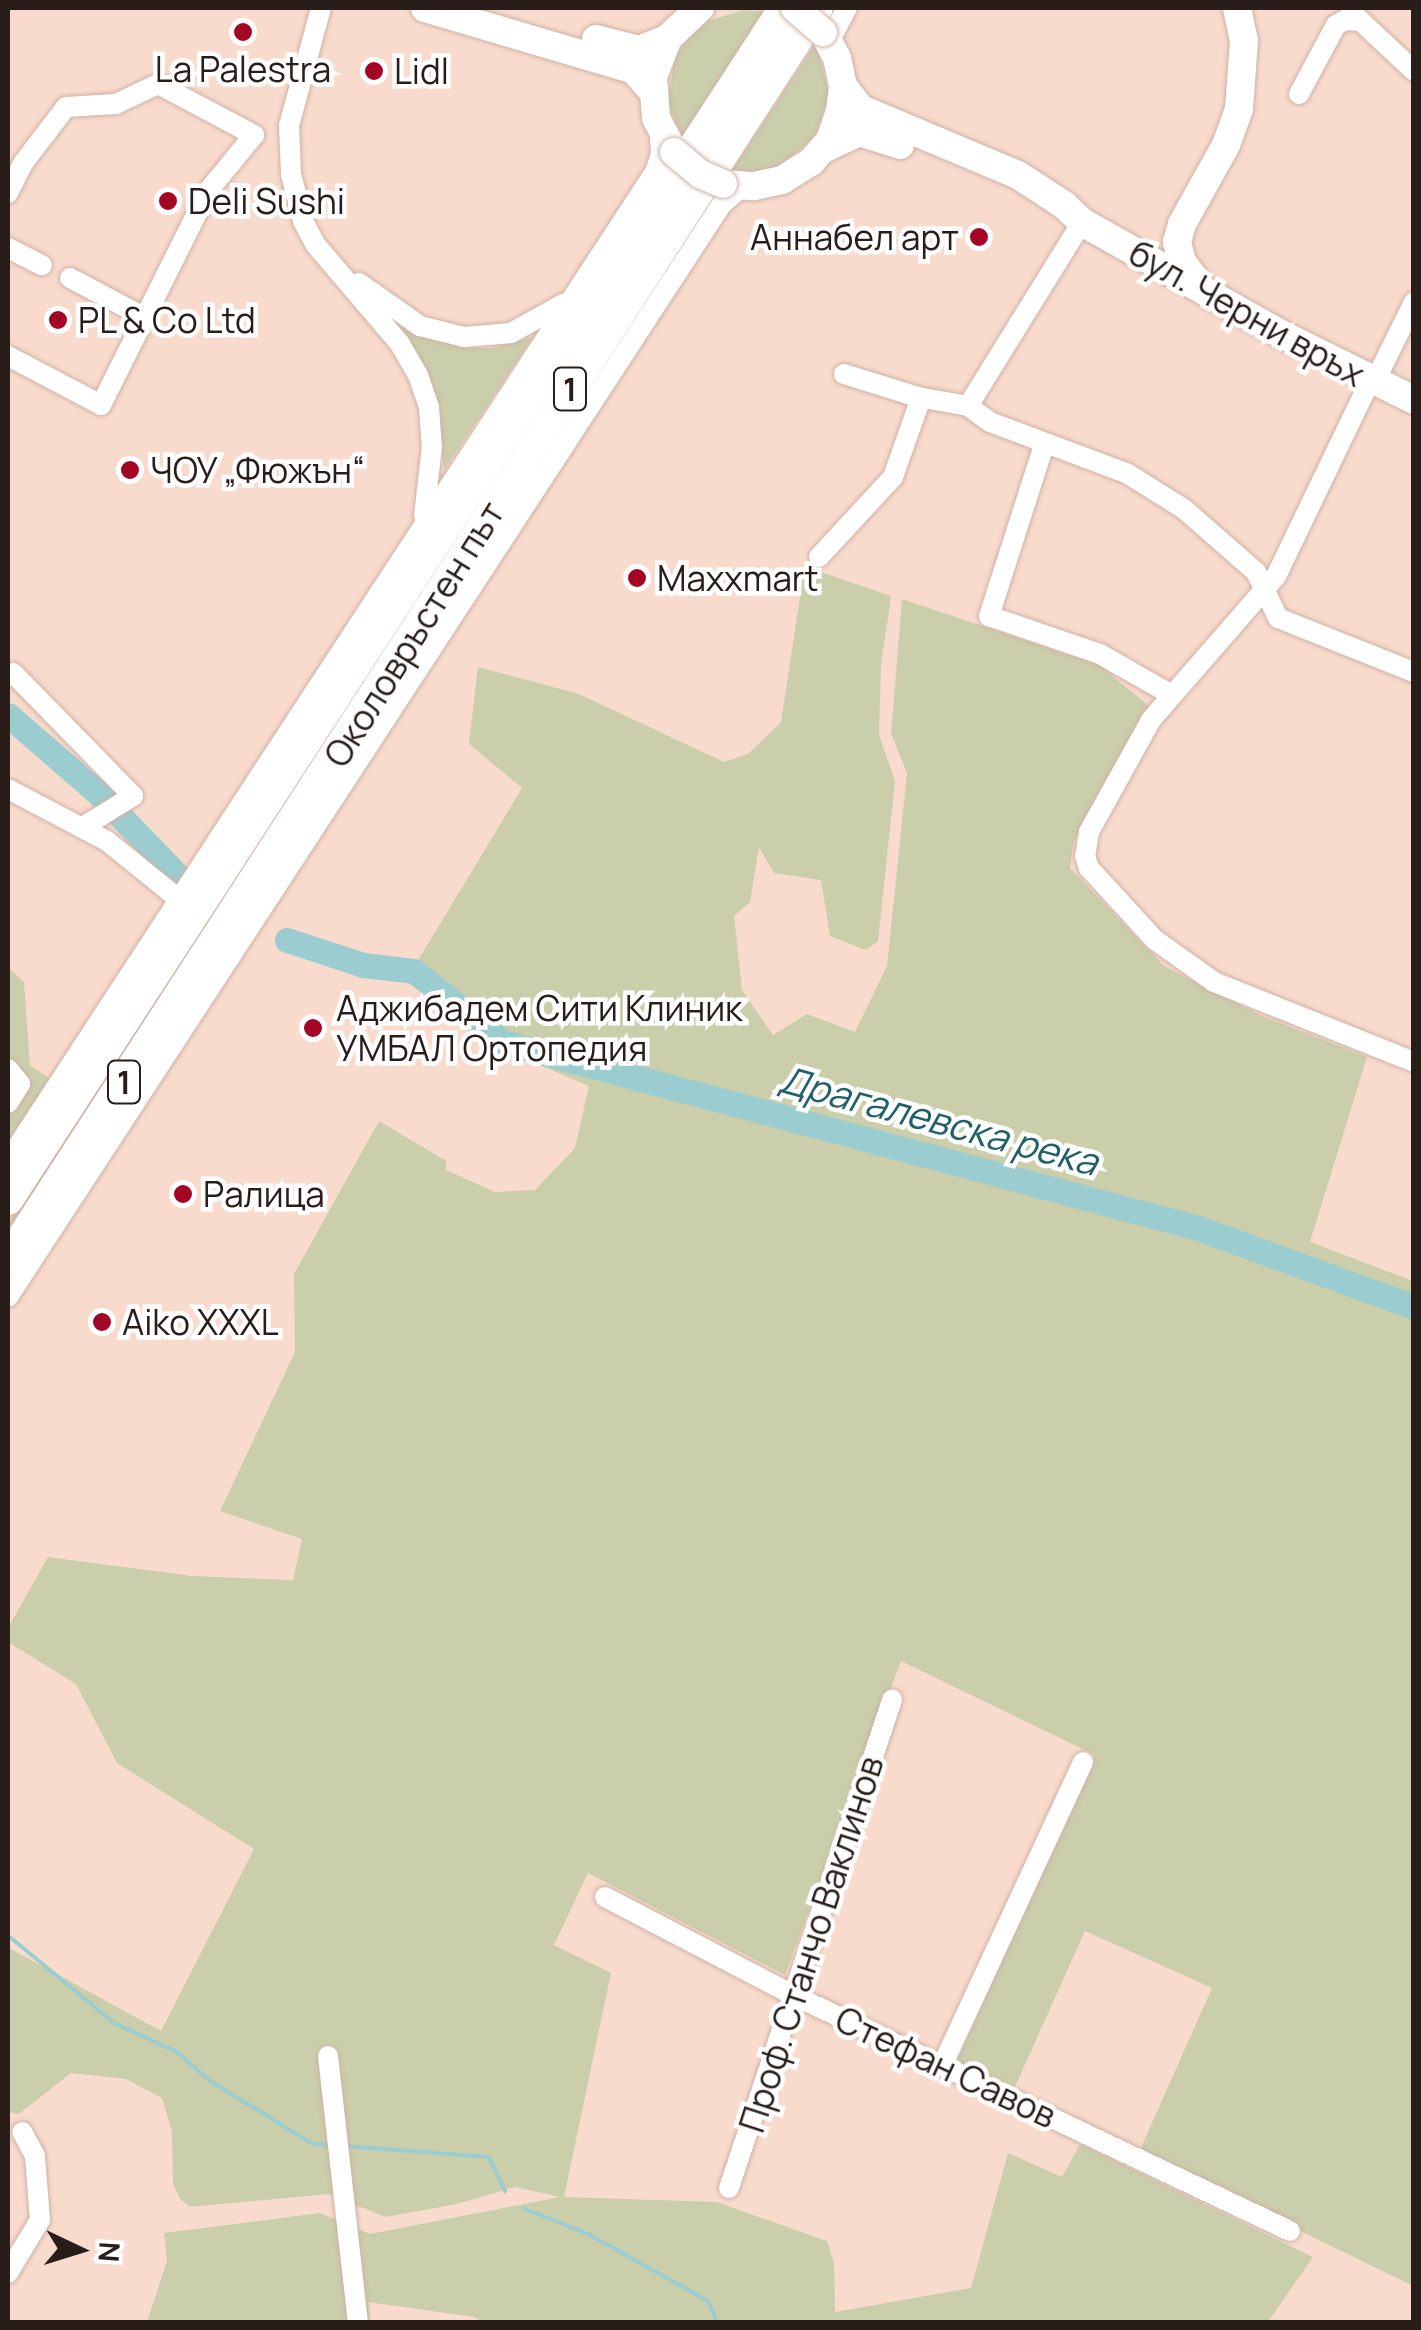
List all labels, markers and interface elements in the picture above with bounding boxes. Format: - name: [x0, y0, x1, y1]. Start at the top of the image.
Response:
- marker: La Palestra: [232, 21, 254, 43]
- place label: La Palestra: [155, 48, 331, 90]
- place label: Lidl: [394, 50, 449, 92]
- marker: Lidl: [363, 60, 385, 82]
- place label: Deli Sushi: [188, 180, 345, 222]
- marker: Deli Sushi: [157, 190, 179, 212]
- place label: Аннабел арт: [750, 216, 959, 258]
- marker: Аннабел арт: [968, 226, 990, 248]
- street label: бул. Черни връх: [1122, 231, 1372, 395]
- place label: PL & Co Ltd: [78, 299, 258, 341]
- marker: PL & Co Ltd: [47, 309, 69, 331]
- road number: 1: [552, 362, 588, 416]
- place label: ЧОУ „Фюжън“: [150, 449, 366, 491]
- marker: ЧОУ „Фюжън“: [119, 459, 141, 481]
- street label: Околовръстен път: [315, 494, 513, 774]
- place label: Maxxmart: [657, 557, 819, 599]
- marker: Maxxmart: [626, 567, 648, 589]
- place label: Аджибадем Сити Клиник УМБАЛ Ортопедия: [336, 987, 742, 1069]
- marker: Аджибадем Сити Клиник УМБАЛ Ортопедия: [300, 1015, 326, 1041]
- road number: 1: [106, 1055, 142, 1109]
- water label: Драгалевска река: [775, 1056, 1103, 1184]
- place label: Ралица: [203, 1173, 325, 1215]
- marker: Ралица: [172, 1183, 194, 1205]
- place label: Aiko XXXL: [122, 1301, 279, 1343]
- marker: Aiko XXXL: [91, 1311, 113, 1333]
- street label: Проф. Станчо Ваклинов: [730, 1751, 892, 2137]
- street label: Стефан Савов: [829, 1998, 1063, 2136]
- north arrow: [30, 2200, 130, 2300]
- text: N: [90, 2241, 130, 2263]

